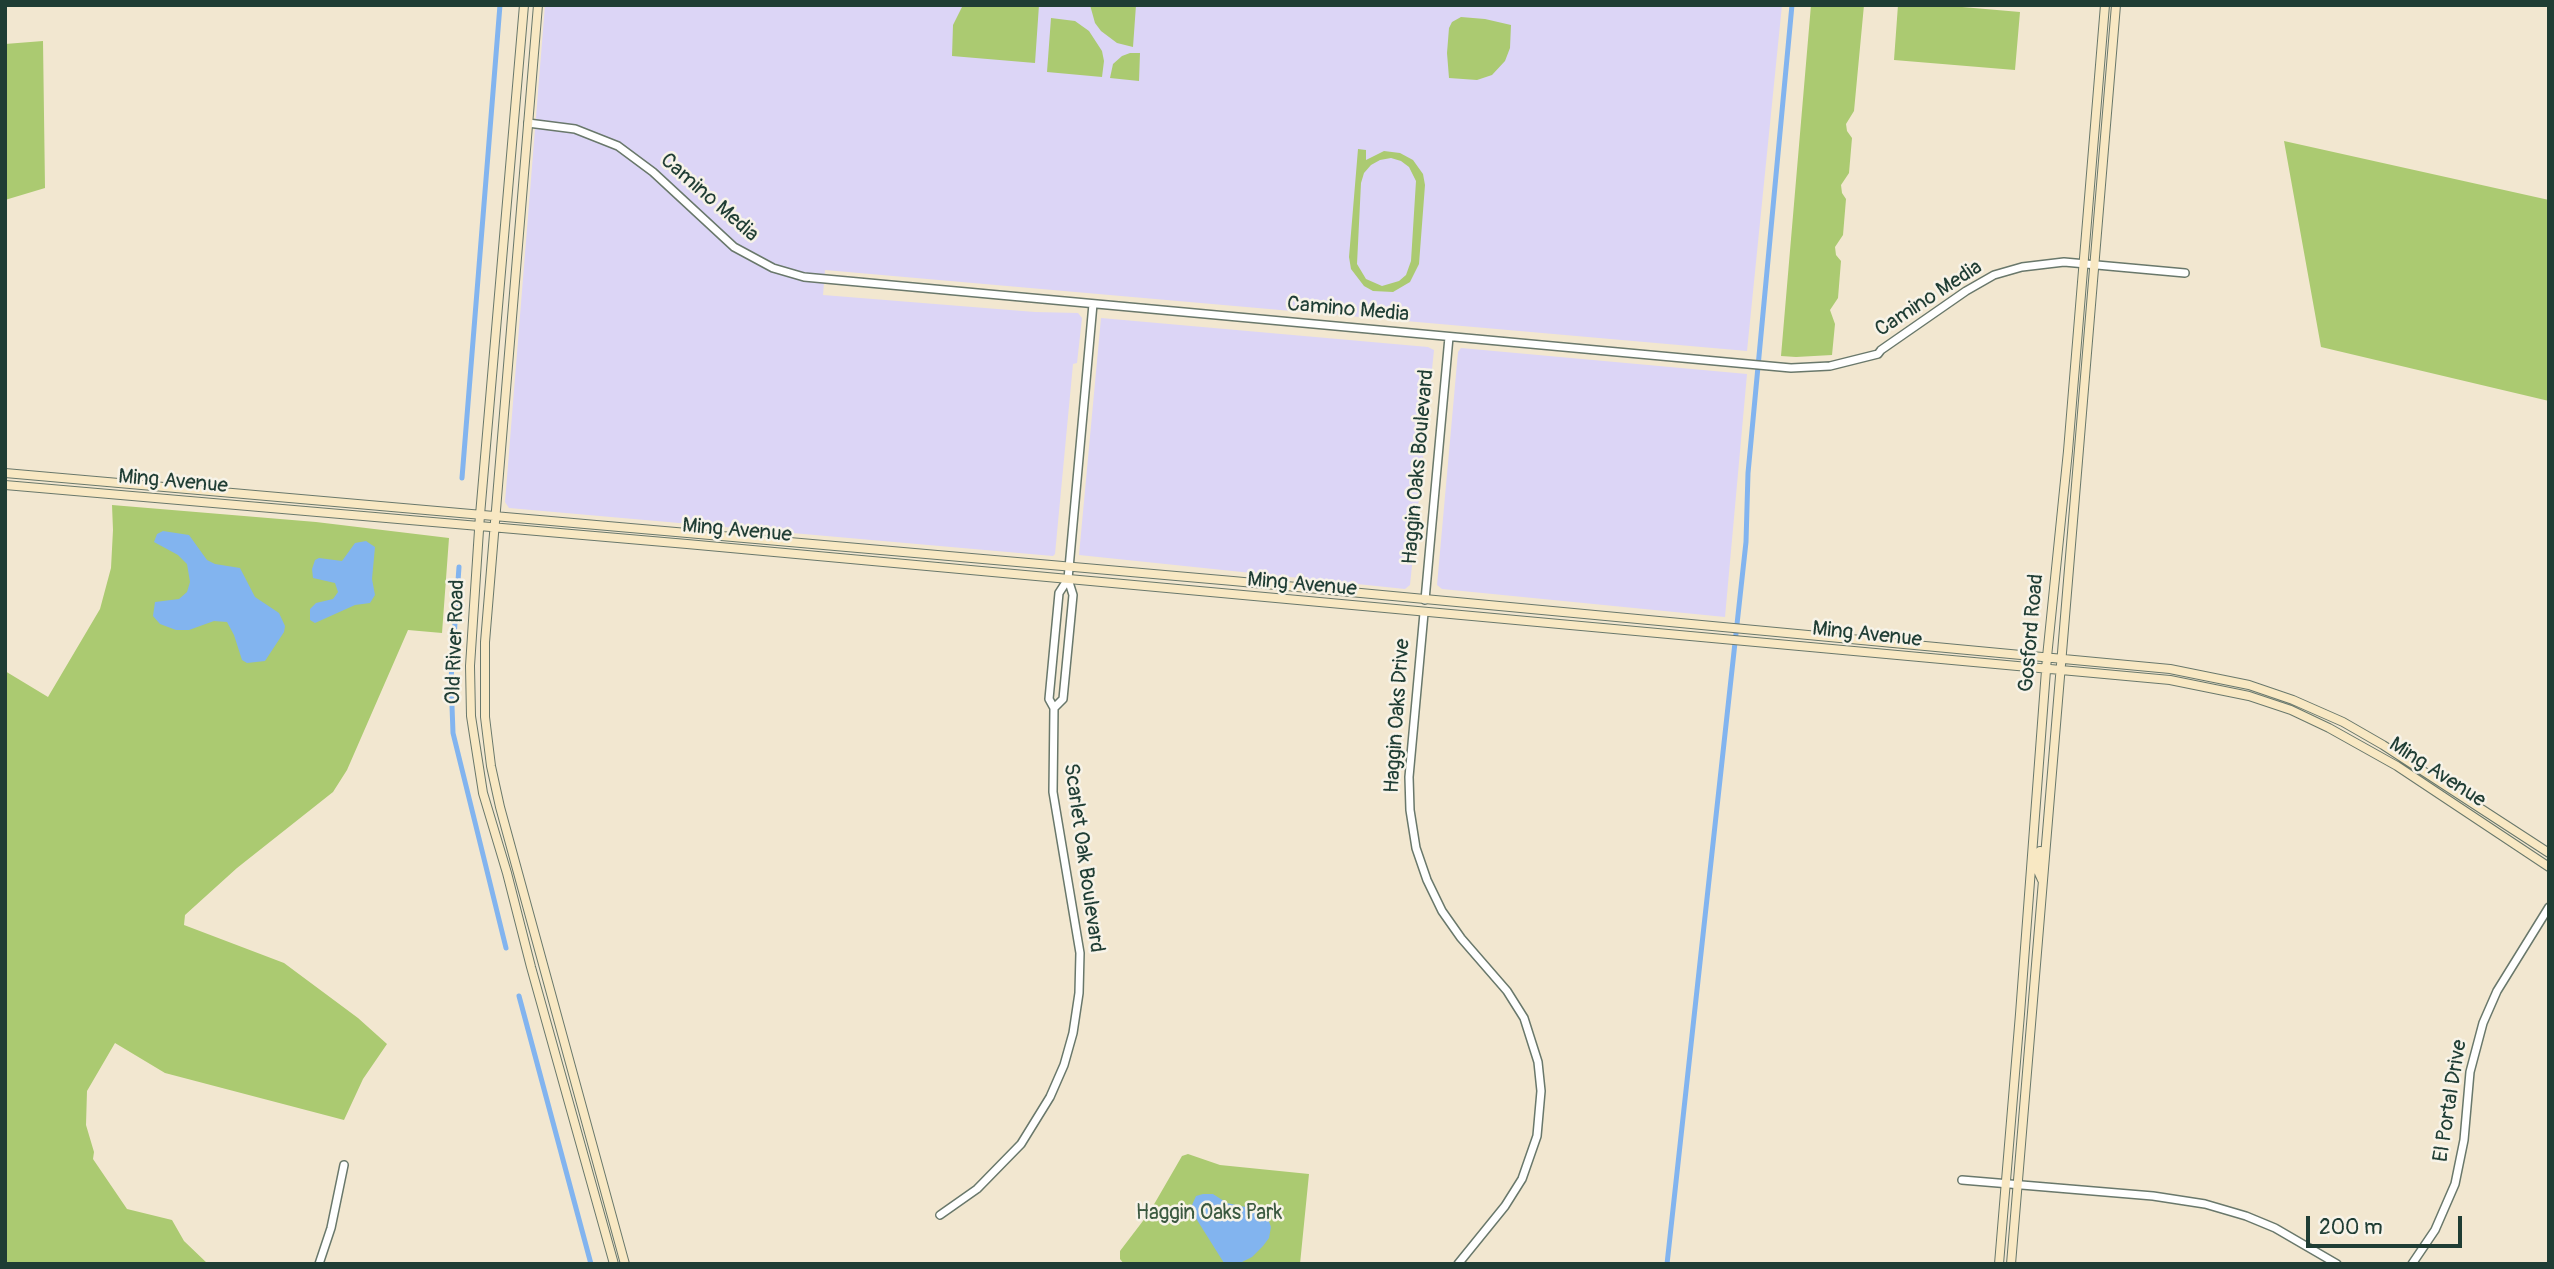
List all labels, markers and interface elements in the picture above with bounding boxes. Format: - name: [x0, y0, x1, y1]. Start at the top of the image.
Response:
- street label: Camino Media: [655, 148, 763, 248]
- street label: Camino Media: [1871, 255, 1987, 343]
- street label: Camino Media: [1286, 292, 1410, 328]
- street label: Haggin Oaks Boulevard: [1398, 368, 1440, 566]
- street label: Ming Avenue: [117, 465, 229, 499]
- street label: Ming Avenue: [681, 514, 793, 548]
- street label: Ming Avenue: [1246, 568, 1358, 602]
- street label: Gosford Road: [2014, 573, 2050, 693]
- street label: Old River Road: [441, 579, 471, 705]
- street label: Ming Avenue: [1811, 617, 1923, 653]
- street label: Haggin Oaks Drive: [1380, 638, 1416, 794]
- street label: Ming Avenue: [2384, 732, 2490, 814]
- street label: Scarlet Oak Boulevard: [1057, 762, 1109, 954]
- street label: El Portal Drive: [2429, 1038, 2473, 1164]
- park label: Haggin Oaks Park: [1136, 1201, 1282, 1227]
- scale bar: [2309, 1202, 2465, 1246]
- text: 200 m: [2319, 1214, 2383, 1241]

